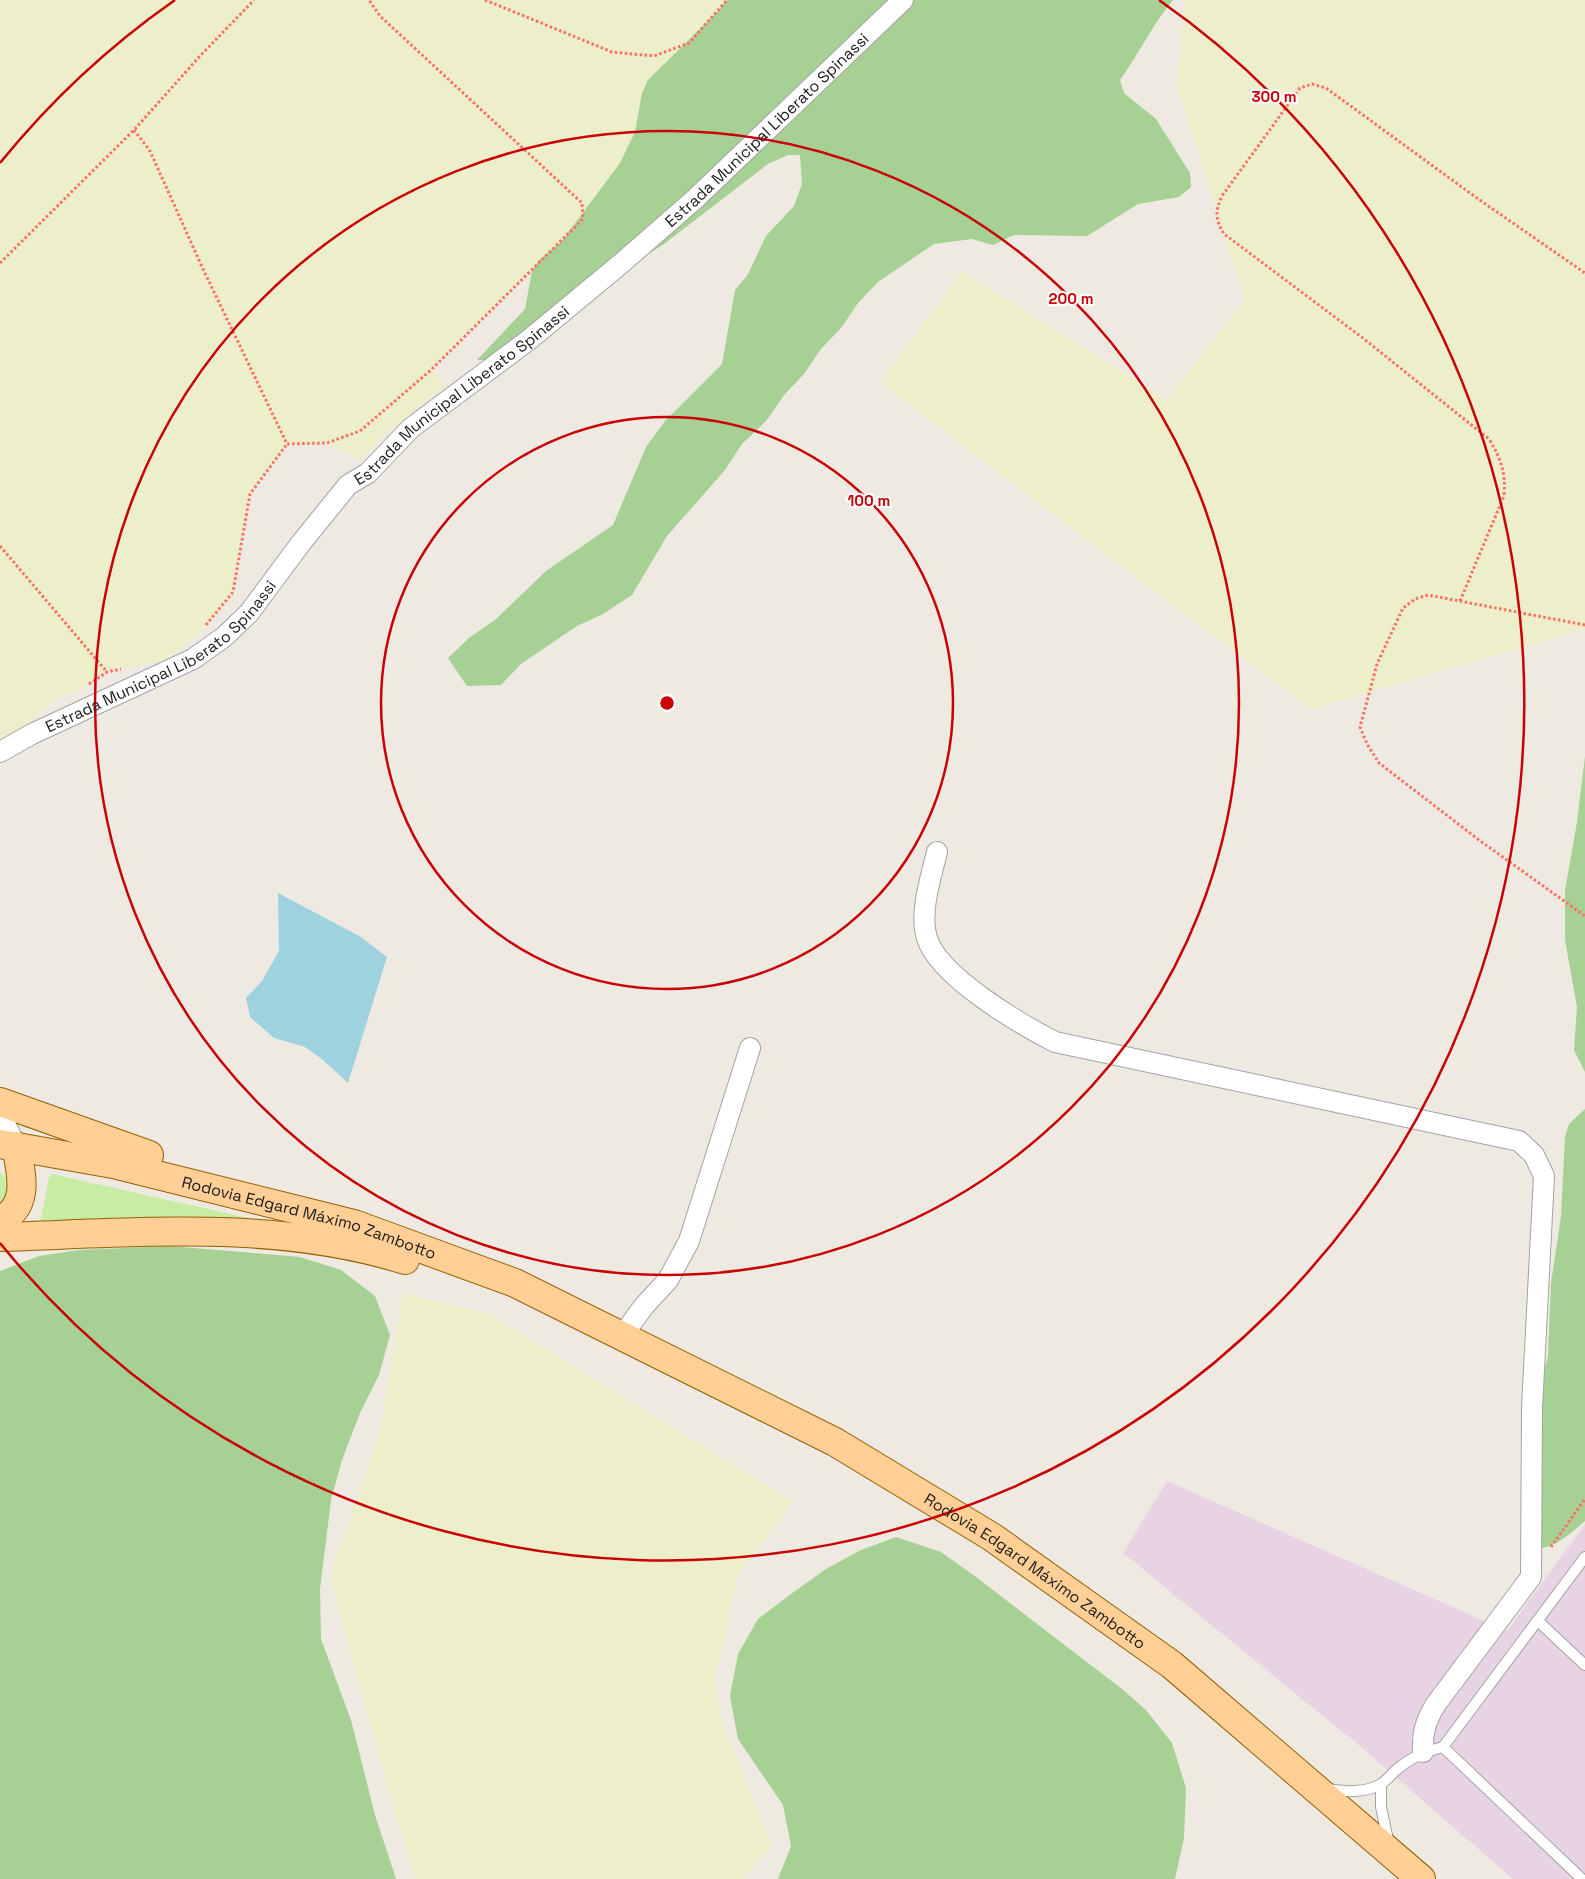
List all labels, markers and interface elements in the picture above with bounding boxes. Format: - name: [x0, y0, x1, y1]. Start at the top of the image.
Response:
- street label: Estrada Municipal Liberato Spinassi: [661, 28, 873, 232]
- text: 300 m: [1251, 87, 1297, 106]
- text: 200 m: [1049, 289, 1093, 308]
- street label: Estrada Municipal Liberato Spinassi: [350, 301, 574, 490]
- text: 100 m: [848, 491, 890, 510]
- street label: Estrada Municipal Liberato Spinassi: [42, 576, 281, 737]
- centre of rings: [658, 694, 676, 712]
- street label: Rodovia Edgard Máximo Zambotto: [180, 1172, 439, 1264]
- street label: Rodovia Edgard Máximo Zambotto: [920, 1488, 1150, 1654]

